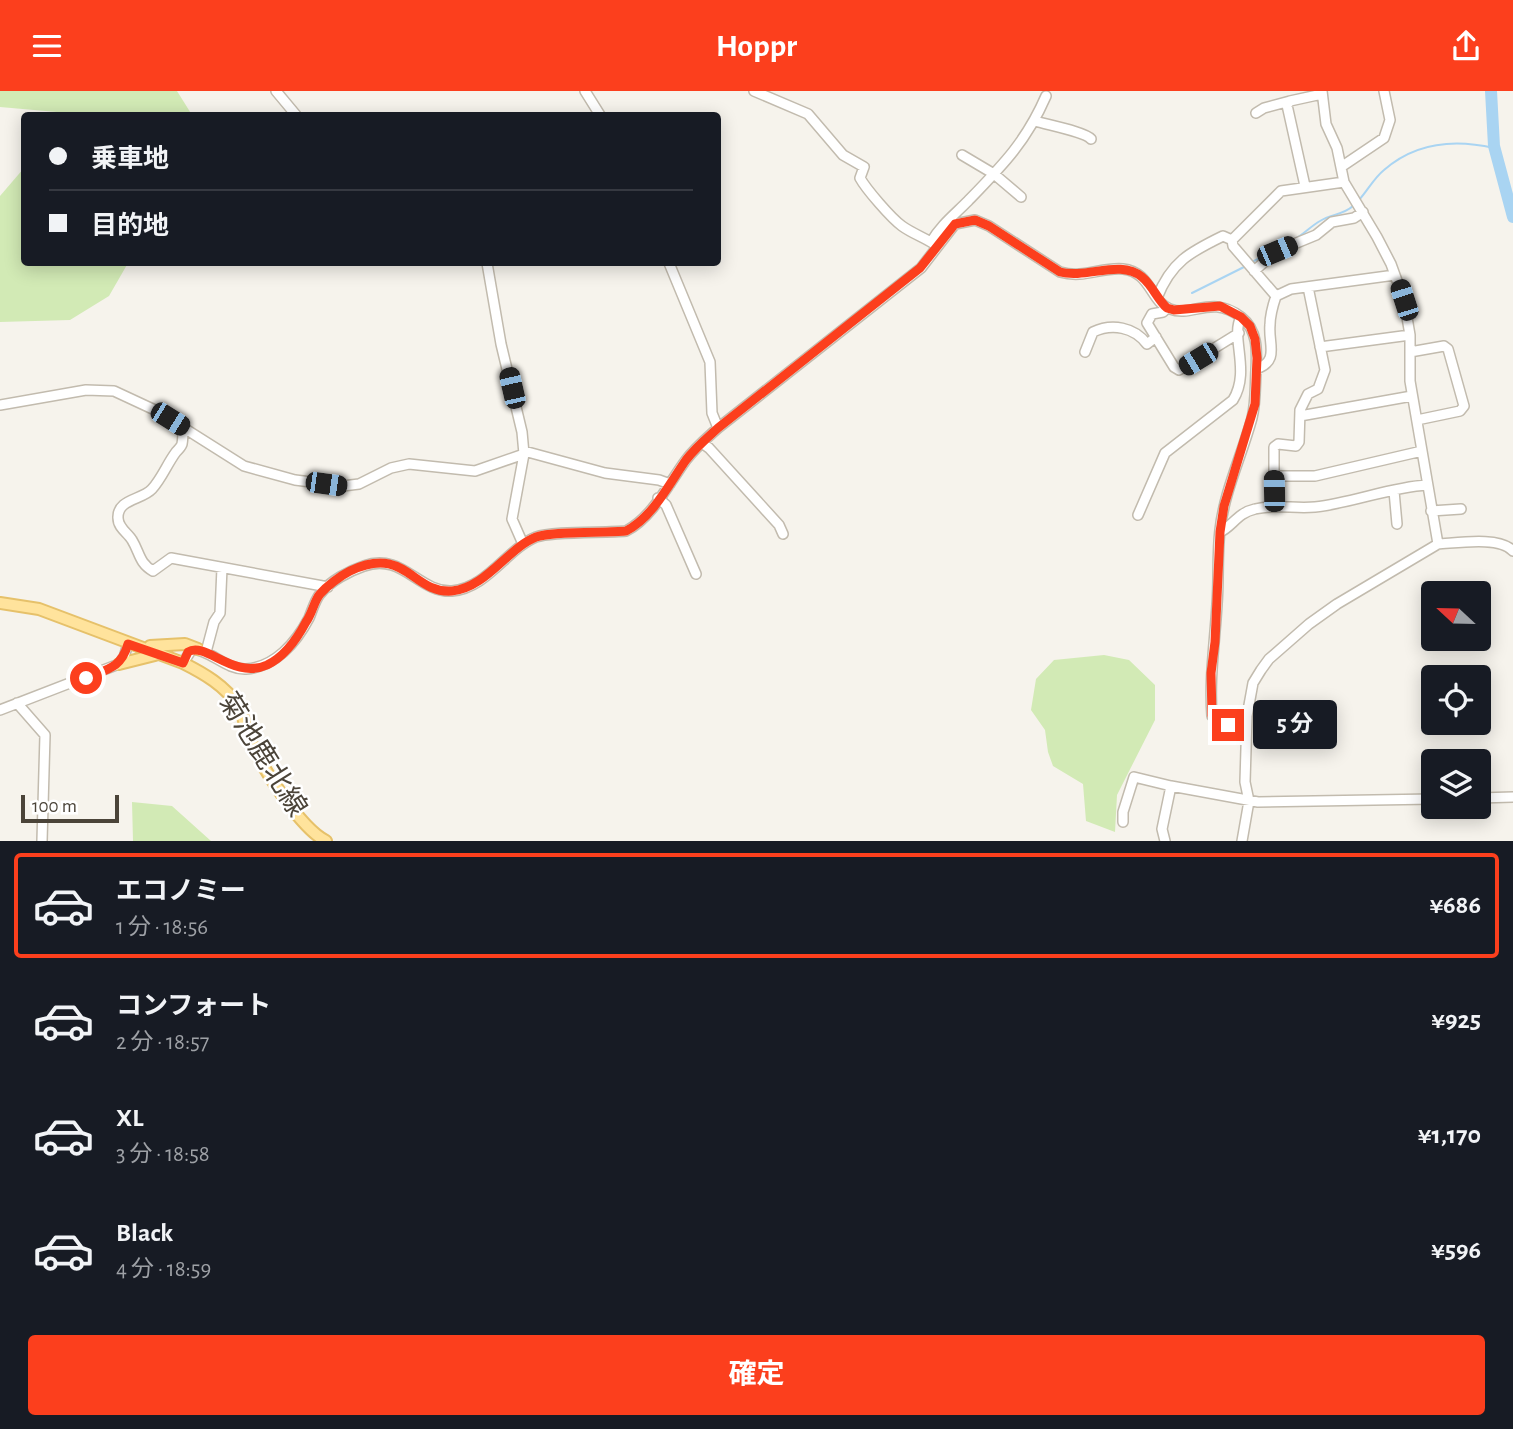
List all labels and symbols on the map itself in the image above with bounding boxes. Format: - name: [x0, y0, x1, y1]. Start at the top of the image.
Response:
- car: [1254, 233, 1301, 269]
- car: [1388, 277, 1421, 323]
- car: [1175, 339, 1222, 379]
- car: [498, 365, 527, 411]
- car: [147, 399, 194, 439]
- car: [1264, 470, 1285, 512]
- car: [304, 471, 349, 497]
- north arrow: [1421, 581, 1491, 651]
- route start: [70, 662, 102, 694]
- street label: 菊池鹿北線: [213, 687, 313, 822]
- callout: 5 分: [1252, 701, 1336, 749]
- route end: [1212, 709, 1244, 741]
- scale bar: [21, 792, 119, 824]

